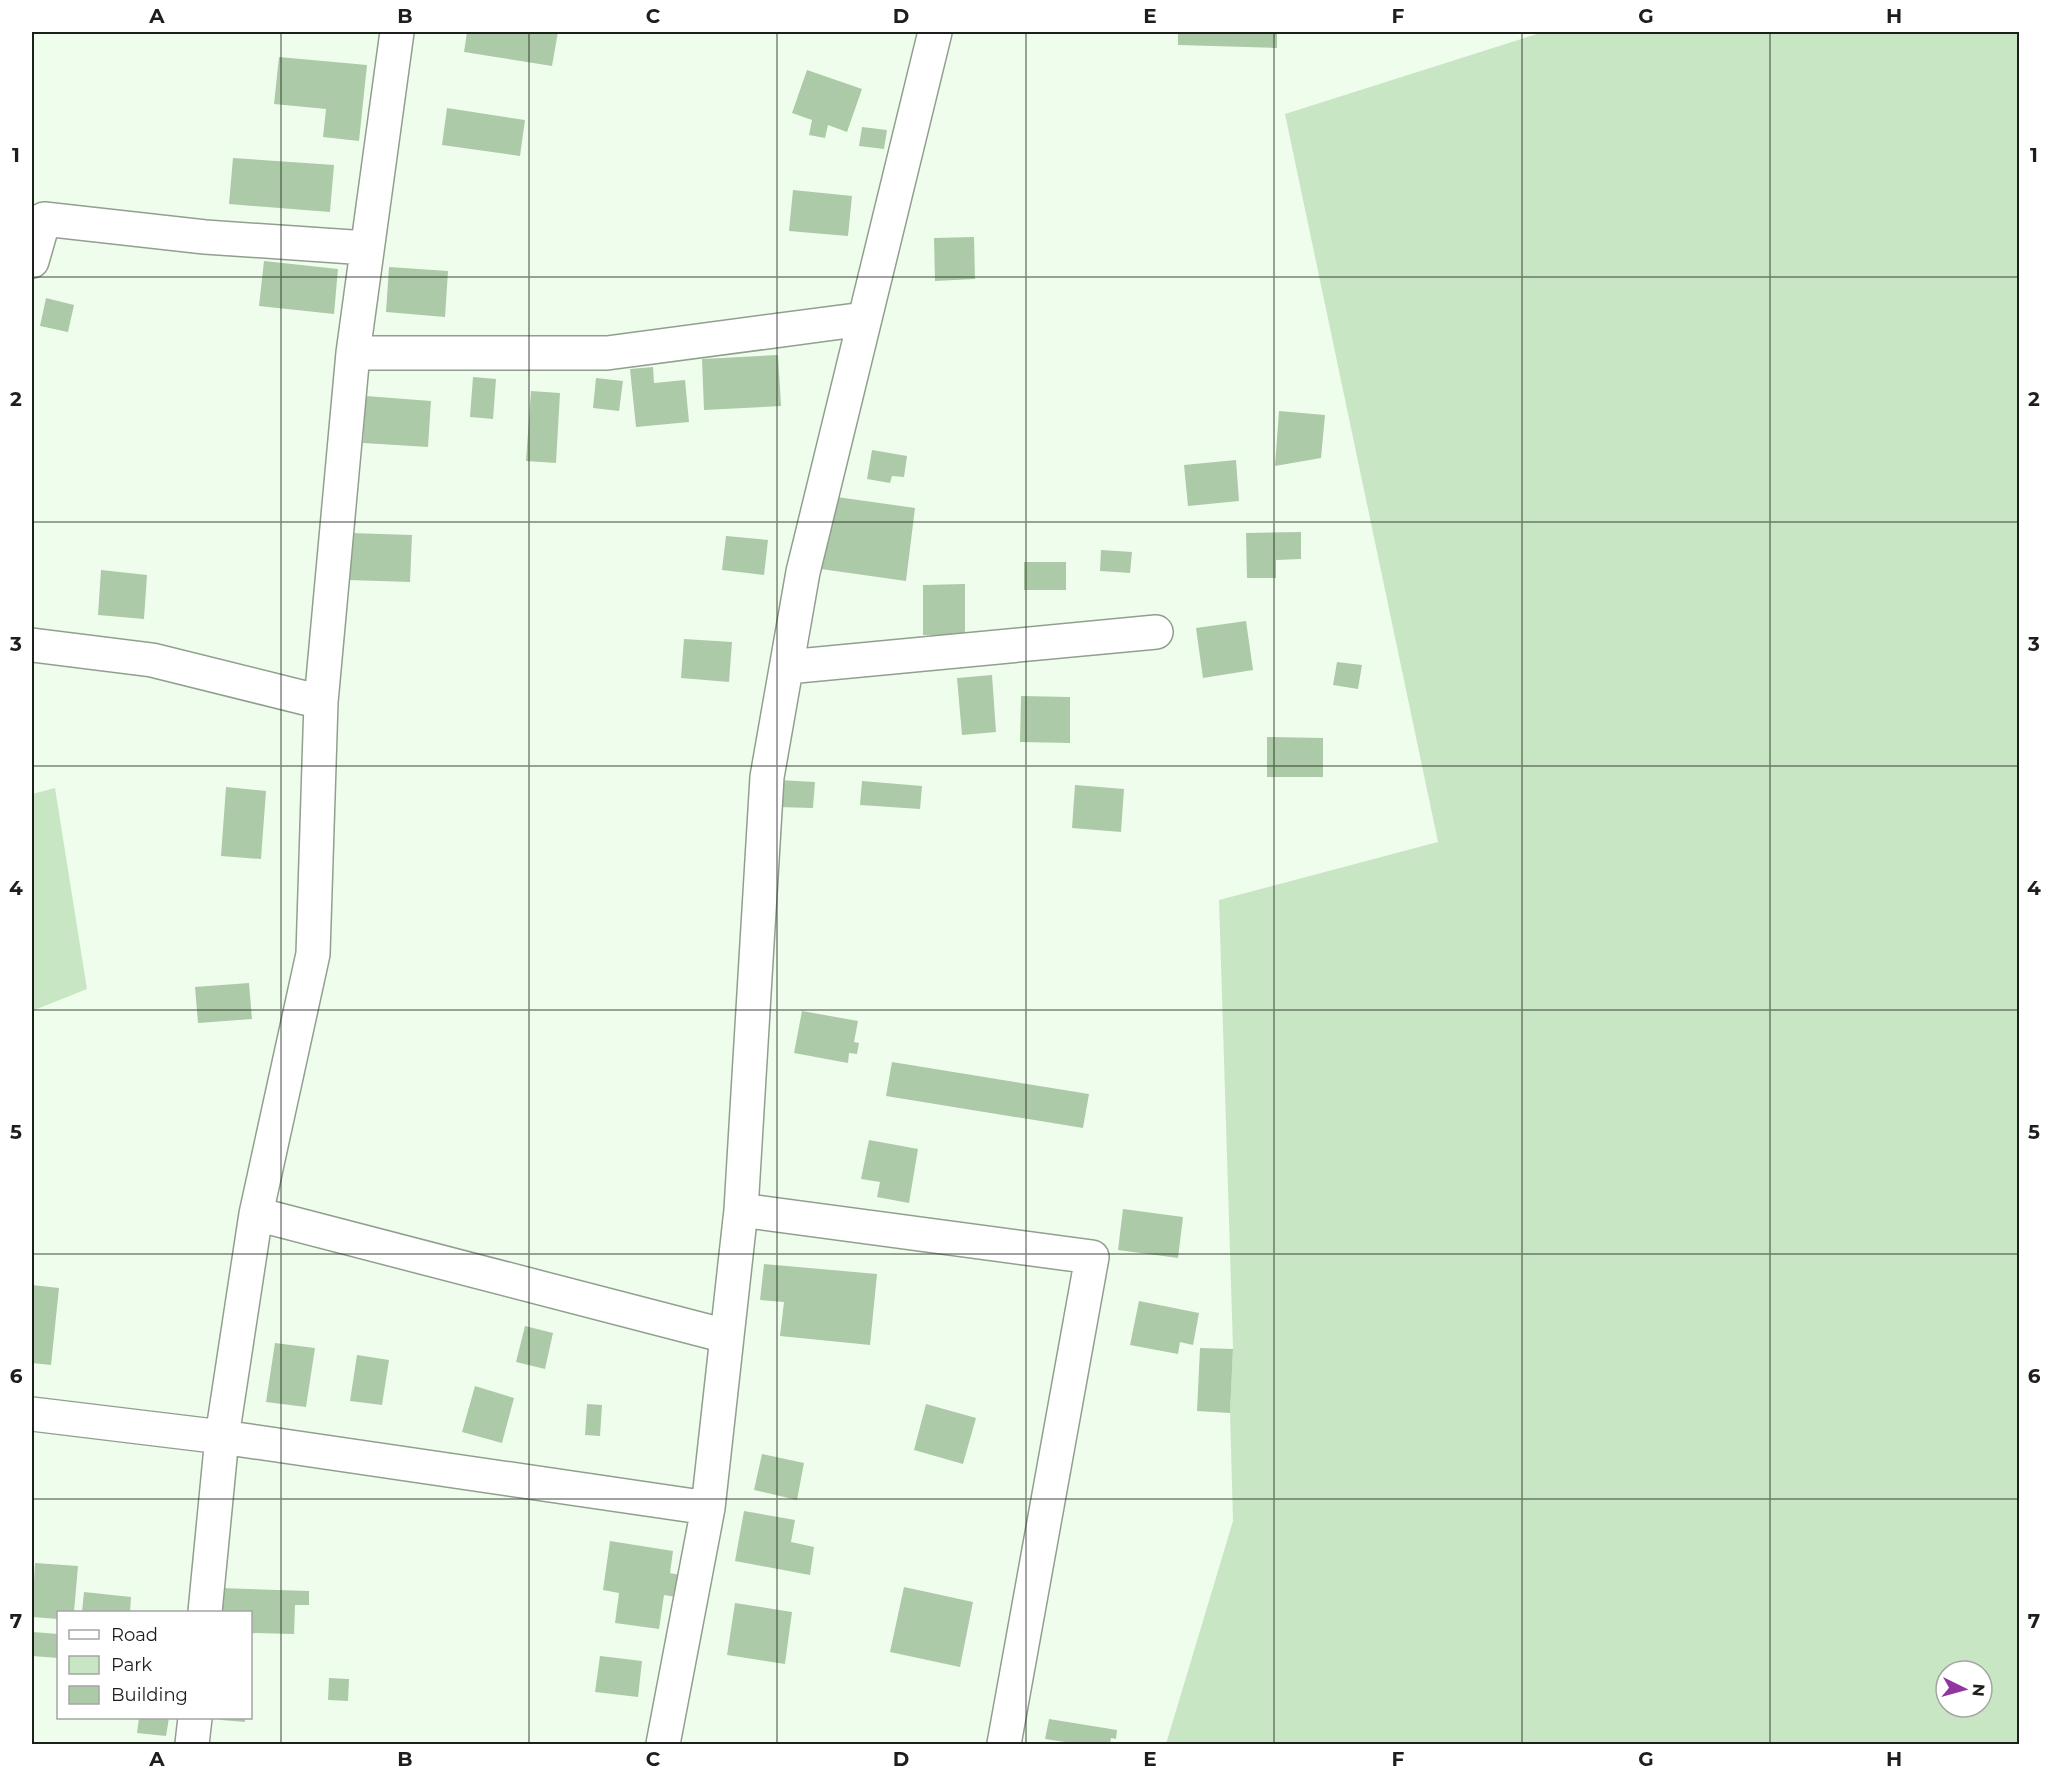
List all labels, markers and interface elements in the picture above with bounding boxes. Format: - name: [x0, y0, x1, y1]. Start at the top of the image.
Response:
- text: A: [148, 4, 165, 28]
- text: B: [397, 4, 413, 28]
- text: C: [646, 4, 661, 28]
- text: D: [893, 4, 909, 28]
- text: E: [1143, 4, 1157, 28]
- text: F: [1392, 4, 1405, 28]
- text: G: [1638, 4, 1654, 28]
- text: H: [1886, 4, 1902, 28]
- text: 1: [12, 143, 20, 167]
- text: 1: [2030, 143, 2038, 167]
- text: 2: [10, 387, 22, 411]
- text: 2: [2028, 387, 2040, 411]
- text: 3: [9, 632, 22, 656]
- text: 3: [2027, 632, 2040, 656]
- text: 4: [9, 876, 23, 900]
- text: 4: [2027, 876, 2041, 900]
- text: 5: [10, 1120, 22, 1144]
- text: 5: [2028, 1120, 2040, 1144]
- text: 6: [10, 1364, 23, 1388]
- text: 6: [2028, 1364, 2041, 1388]
- text: 7: [10, 1609, 22, 1633]
- text: 7: [2028, 1609, 2040, 1633]
- legend: [57, 1611, 252, 1719]
- text: Road: [111, 1624, 158, 1646]
- text: Park: [111, 1654, 152, 1676]
- north arrow: [1934, 1659, 1994, 1719]
- text: N: [1968, 1683, 1988, 1698]
- text: Building: [111, 1684, 188, 1706]
- text: A: [148, 1747, 165, 1771]
- text: B: [397, 1747, 413, 1771]
- text: C: [646, 1747, 661, 1771]
- text: D: [893, 1747, 909, 1771]
- text: E: [1143, 1747, 1157, 1771]
- text: F: [1392, 1747, 1405, 1771]
- text: G: [1638, 1747, 1654, 1771]
- text: H: [1886, 1747, 1902, 1771]

